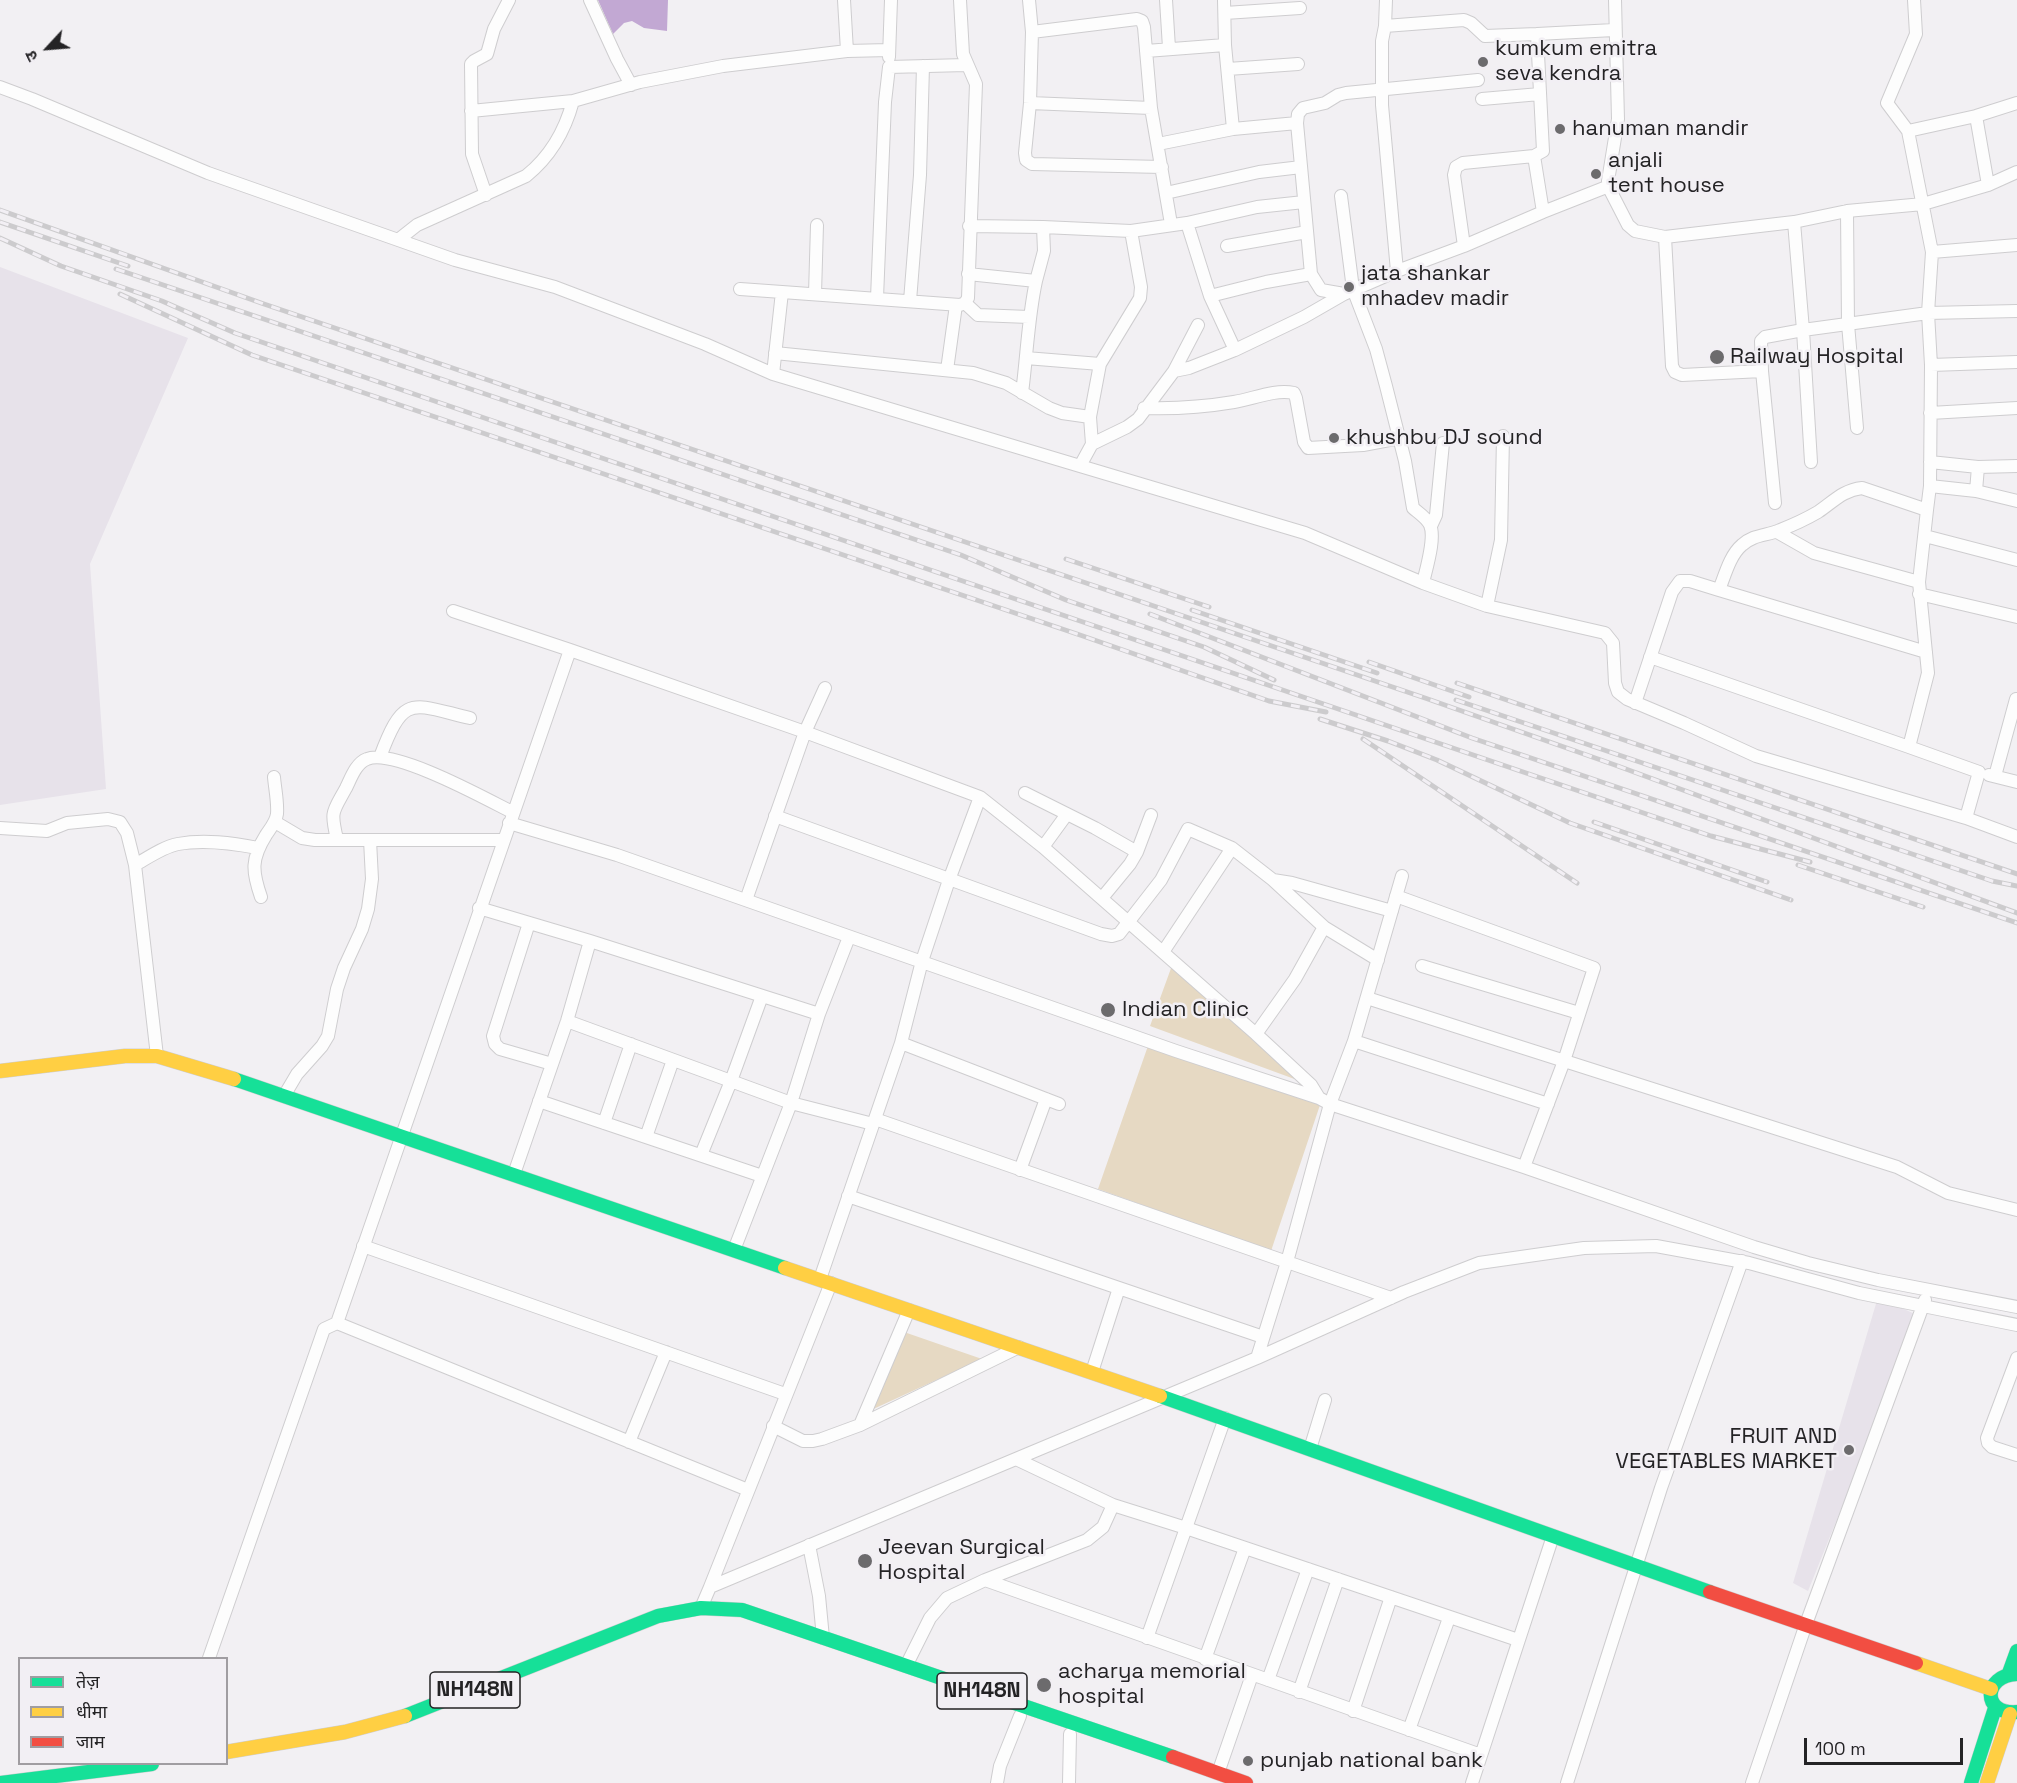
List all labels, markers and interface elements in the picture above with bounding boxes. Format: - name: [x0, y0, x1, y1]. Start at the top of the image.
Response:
- north arrow: [18, 18, 78, 78]
- place label: kumkum emitra seva kendra: [1495, 36, 1657, 88]
- text: उ: [20, 47, 43, 65]
- marker: kumkum emitra seva kendra: [1476, 55, 1490, 69]
- place label: hanuman mandir: [1572, 116, 1749, 142]
- marker: hanuman mandir: [1553, 122, 1567, 136]
- place label: anjali tent house: [1608, 148, 1725, 200]
- marker: anjali tent house: [1589, 167, 1603, 181]
- place label: jata shankar mhadev madir: [1361, 261, 1509, 312]
- marker: jata shankar mhadev madir: [1342, 280, 1356, 294]
- place label: Railway Hospital: [1730, 344, 1904, 370]
- marker: Railway Hospital: [1708, 348, 1726, 366]
- place label: khushbu DJ sound: [1346, 425, 1543, 451]
- marker: khushbu DJ sound: [1327, 431, 1341, 445]
- place label: Indian Clinic: [1122, 997, 1249, 1023]
- marker: Indian Clinic: [1099, 1001, 1117, 1019]
- place label: FRUIT AND VEGETABLES MARKET: [1615, 1424, 1837, 1476]
- marker: FRUIT AND VEGETABLES MARKET: [1842, 1443, 1856, 1457]
- place label: Jeevan Surgical Hospital: [878, 1535, 1045, 1586]
- marker: Jeevan Surgical Hospital: [856, 1552, 874, 1570]
- legend: [18, 1657, 228, 1765]
- place label: acharya memorial hospital: [1058, 1659, 1246, 1711]
- text: तेज़: [76, 1670, 100, 1693]
- road number: NH148N: [430, 1672, 520, 1708]
- road number: NH148N: [937, 1673, 1027, 1709]
- marker: acharya memorial hospital: [1035, 1676, 1053, 1694]
- text: धीमा: [76, 1700, 107, 1723]
- scale bar: [1807, 1726, 1966, 1764]
- text: जाम: [76, 1730, 105, 1753]
- text: 100 m: [1815, 1737, 1866, 1760]
- place label: punjab national bank: [1260, 1748, 1483, 1774]
- marker: punjab national bank: [1241, 1754, 1255, 1768]

